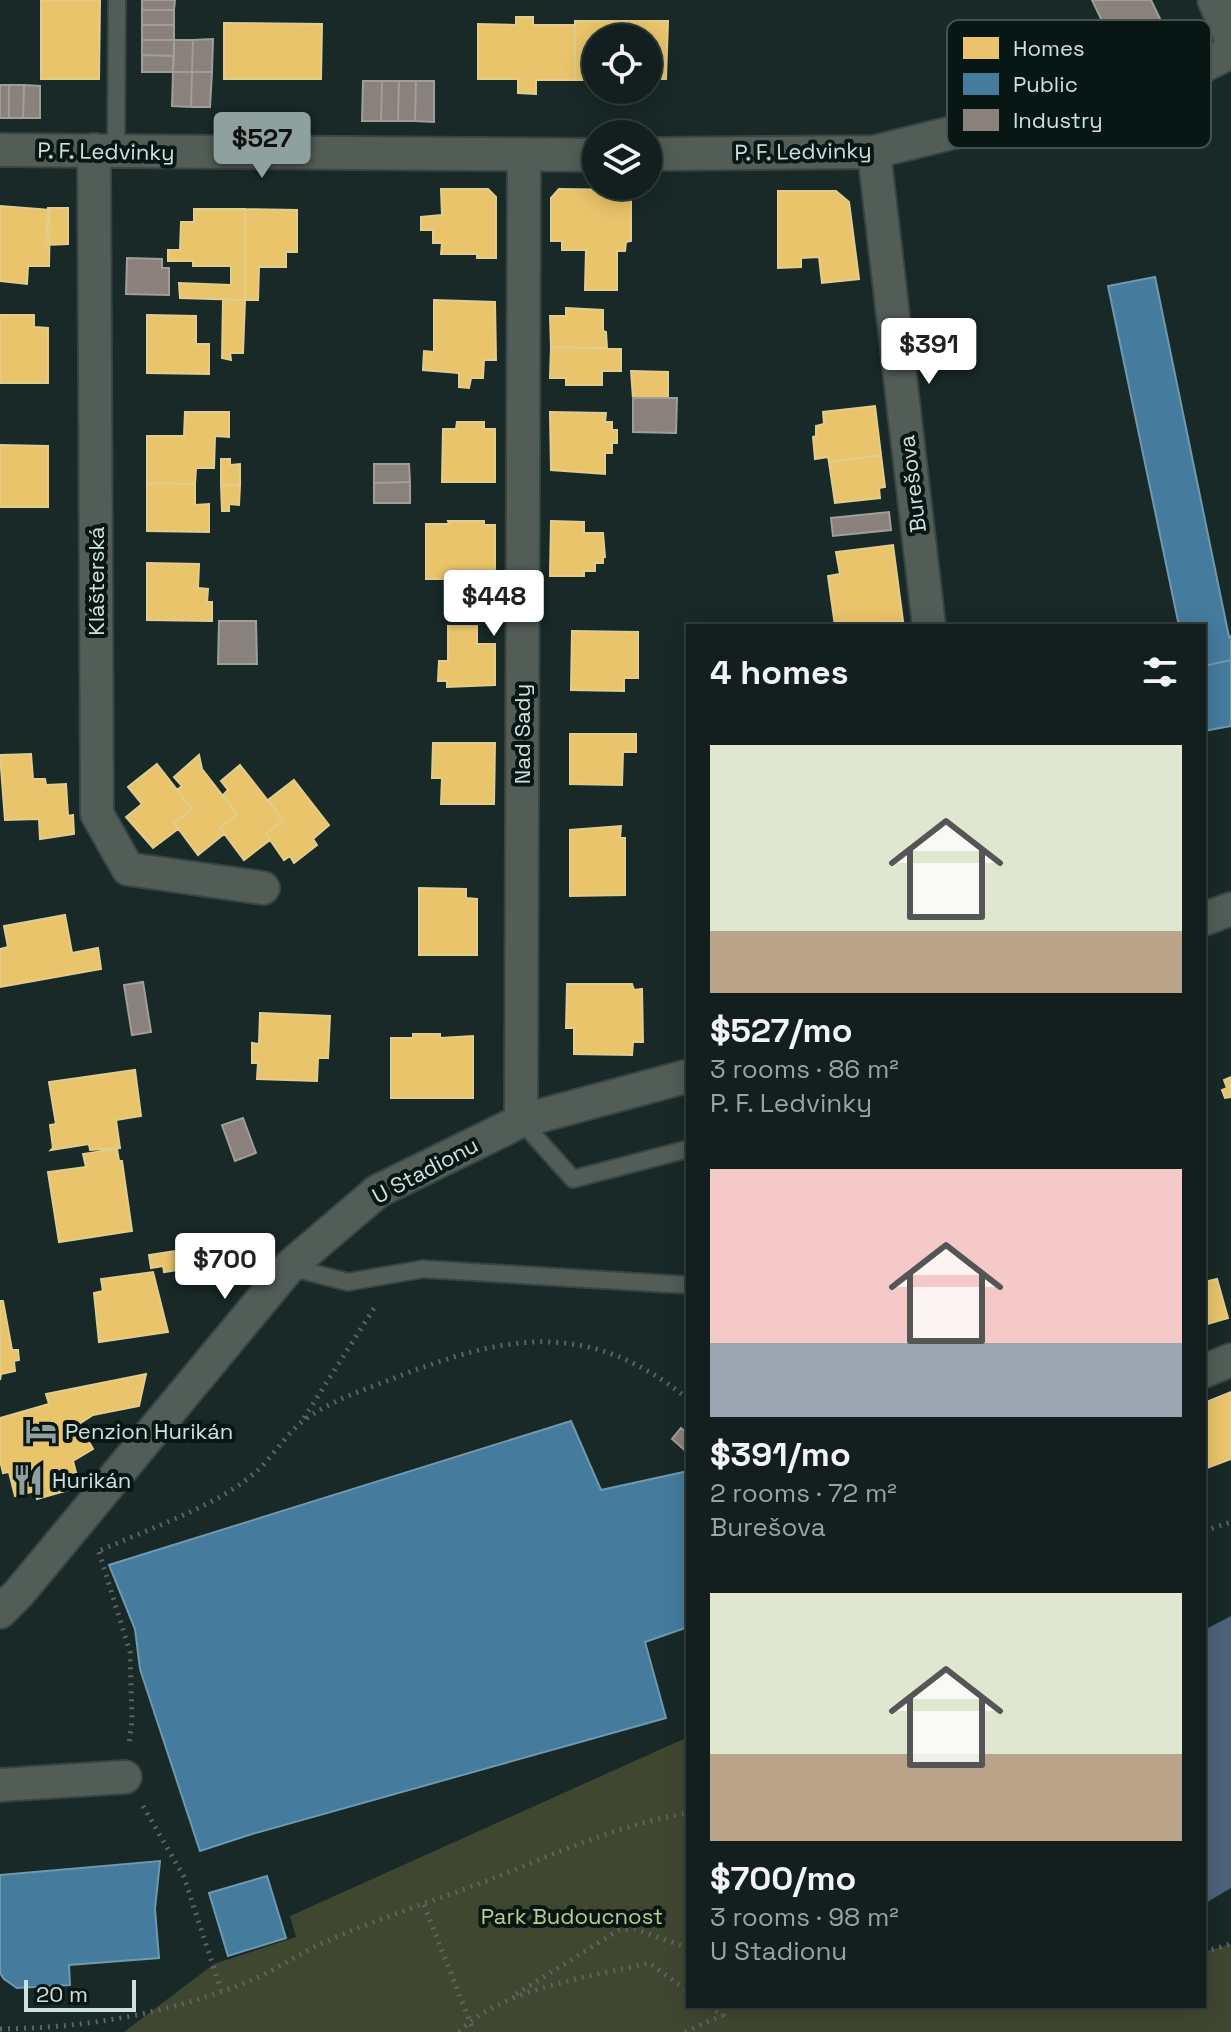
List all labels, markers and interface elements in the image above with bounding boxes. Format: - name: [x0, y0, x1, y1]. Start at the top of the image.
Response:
- legend: [947, 20, 1211, 148]
- map controls: [582, 24, 662, 200]
- button: locate: [582, 24, 662, 104]
- text: Homes: [1013, 34, 1085, 62]
- text: Public: [1013, 70, 1078, 98]
- text: Industry: [1013, 106, 1103, 134]
- pin: $527: [215, 112, 309, 180]
- button: layers: [582, 120, 662, 200]
- text: $527: [232, 121, 292, 155]
- street label: P. F. Ledvinky: [37, 136, 175, 166]
- street label: P. F. Ledvinky: [734, 136, 872, 166]
- pin: $391: [882, 318, 976, 386]
- text: $391: [899, 327, 959, 361]
- street label: Burešova: [892, 433, 932, 534]
- street label: Klášterská: [82, 526, 110, 636]
- pin: $448: [447, 570, 541, 638]
- text: $448: [462, 579, 526, 613]
- icon: filters: [1138, 650, 1182, 694]
- text: 4 homes: [710, 651, 848, 694]
- street label: Nad Sady: [508, 684, 536, 784]
- icon: home: [874, 797, 1018, 941]
- text: $527/mo: [710, 1009, 852, 1052]
- text: 3 rooms · 86 m²: [710, 1052, 899, 1086]
- text: P. F. Ledvinky: [710, 1086, 872, 1120]
- street label: U Stadionu: [367, 1130, 483, 1210]
- icon: home: [874, 1221, 1018, 1365]
- pin: $700: [178, 1233, 272, 1301]
- text: $700: [193, 1242, 257, 1276]
- hotel icon: Penzion Hurikán: [24, 1414, 58, 1448]
- place label: Penzion Hurikán: [65, 1417, 233, 1445]
- text: $391/mo: [710, 1433, 851, 1476]
- restaurant icon: Hurikán: [11, 1463, 45, 1497]
- place label: Hurikán: [52, 1466, 131, 1494]
- text: 2 rooms · 72 m²: [710, 1476, 897, 1510]
- text: Burešova: [710, 1510, 826, 1544]
- icon: home: [874, 1645, 1018, 1789]
- text: $700/mo: [710, 1857, 856, 1900]
- text: 3 rooms · 98 m²: [710, 1900, 899, 1934]
- park label: Park Budoucnost: [481, 1902, 663, 1930]
- text: U Stadionu: [710, 1934, 847, 1968]
- scale bar: [24, 1976, 136, 2012]
- text: 20 m: [36, 1980, 88, 2008]

